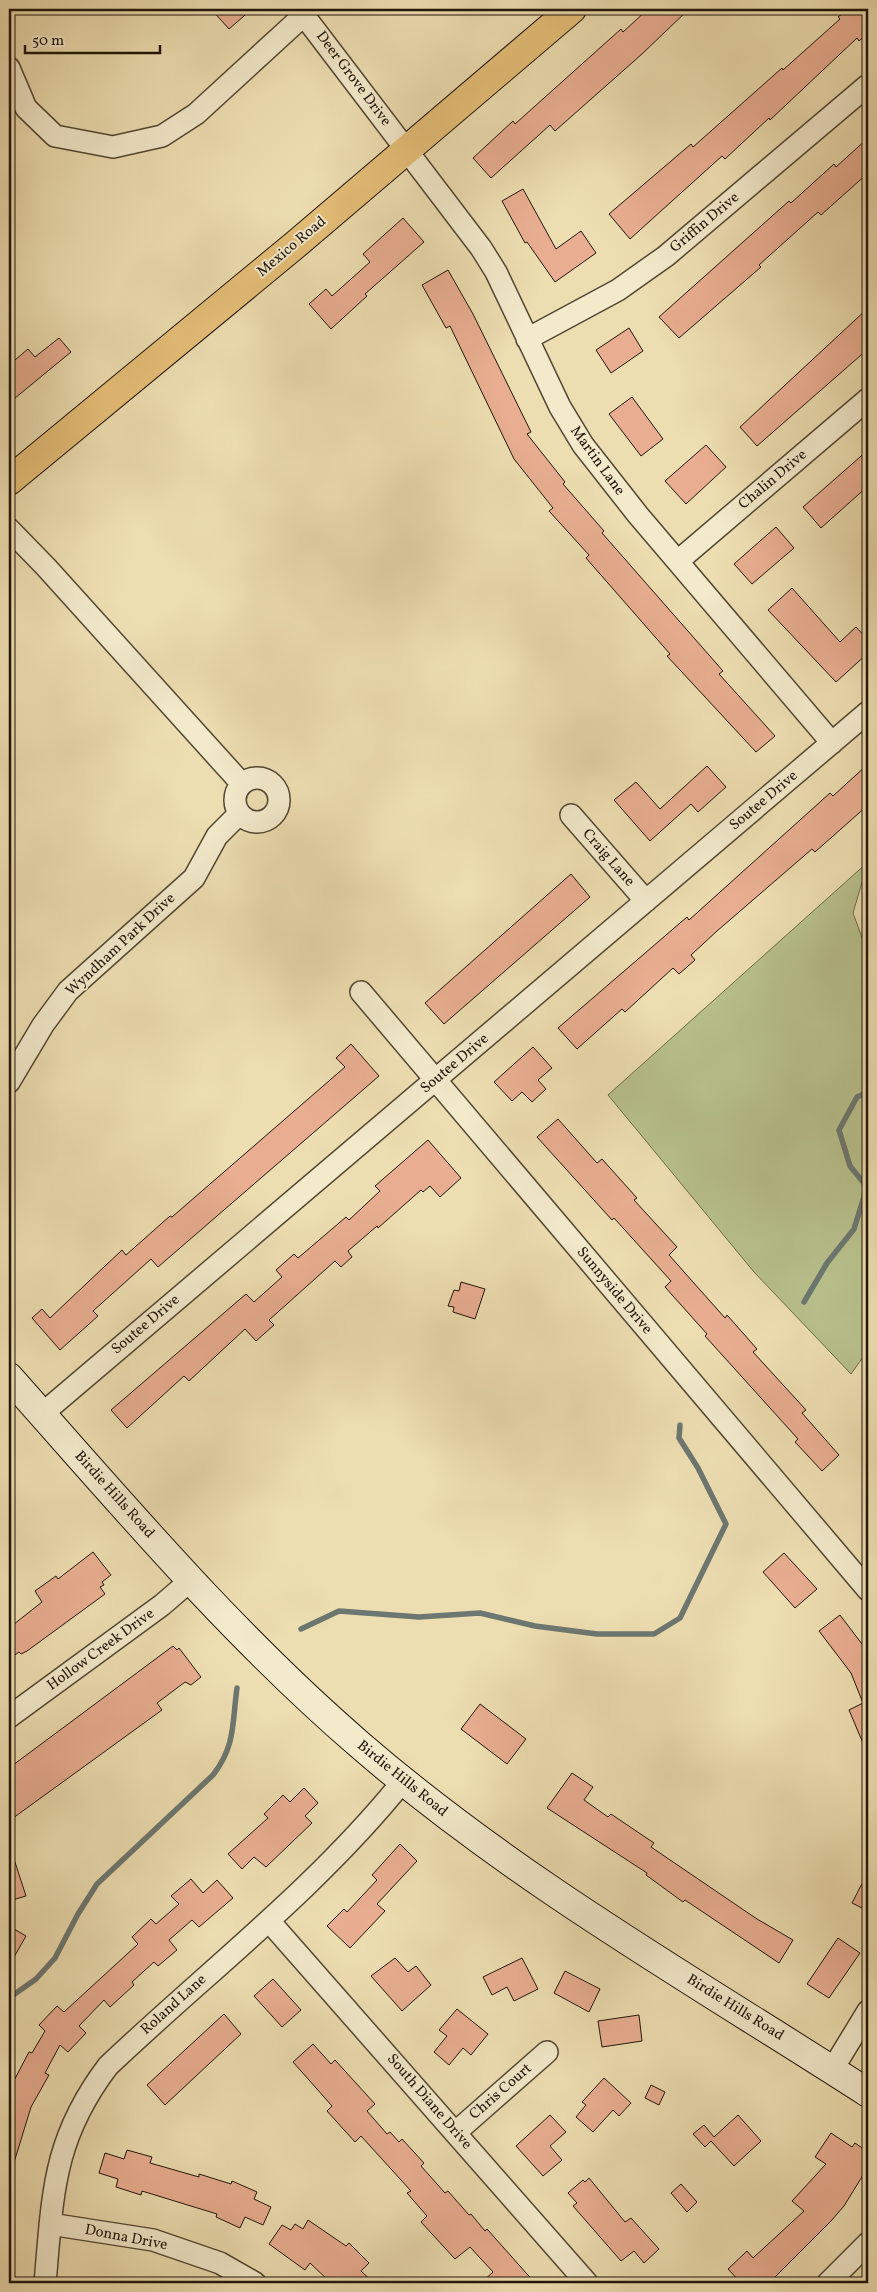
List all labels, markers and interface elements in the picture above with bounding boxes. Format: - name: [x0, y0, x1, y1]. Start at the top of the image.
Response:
- scale bar: [25, 22, 160, 54]
- street label: Deer Grove Drive: [310, 27, 396, 131]
- text: 50 m: [32, 31, 64, 52]
- street label: Griffin Drive: [666, 188, 744, 258]
- street label: Mexico Road: [253, 212, 331, 282]
- street label: Martin Lane: [565, 422, 629, 500]
- street label: Chalin Drive: [734, 445, 812, 515]
- street label: Soutee Drive: [725, 766, 803, 836]
- street label: Craig Lane: [577, 824, 639, 892]
- street label: Wyndham Park Drive: [62, 889, 180, 1001]
- street label: Soutee Drive: [416, 1029, 494, 1099]
- street label: Sunnyside Drive: [571, 1243, 657, 1339]
- street label: Soutee Drive: [107, 1290, 185, 1360]
- street label: Birdie Hills Road: [69, 1447, 159, 1543]
- street label: Hollow Creek Drive: [43, 1604, 159, 1696]
- street label: Birdie Hills Road: [352, 1736, 452, 1822]
- street label: Roland Lane: [136, 1970, 212, 2040]
- street label: Birdie Hills Road: [682, 1970, 788, 2046]
- street label: South Diane Drive: [382, 2050, 476, 2154]
- street label: Chris Court: [465, 2059, 537, 2125]
- street label: Donna Drive: [83, 2220, 169, 2256]

